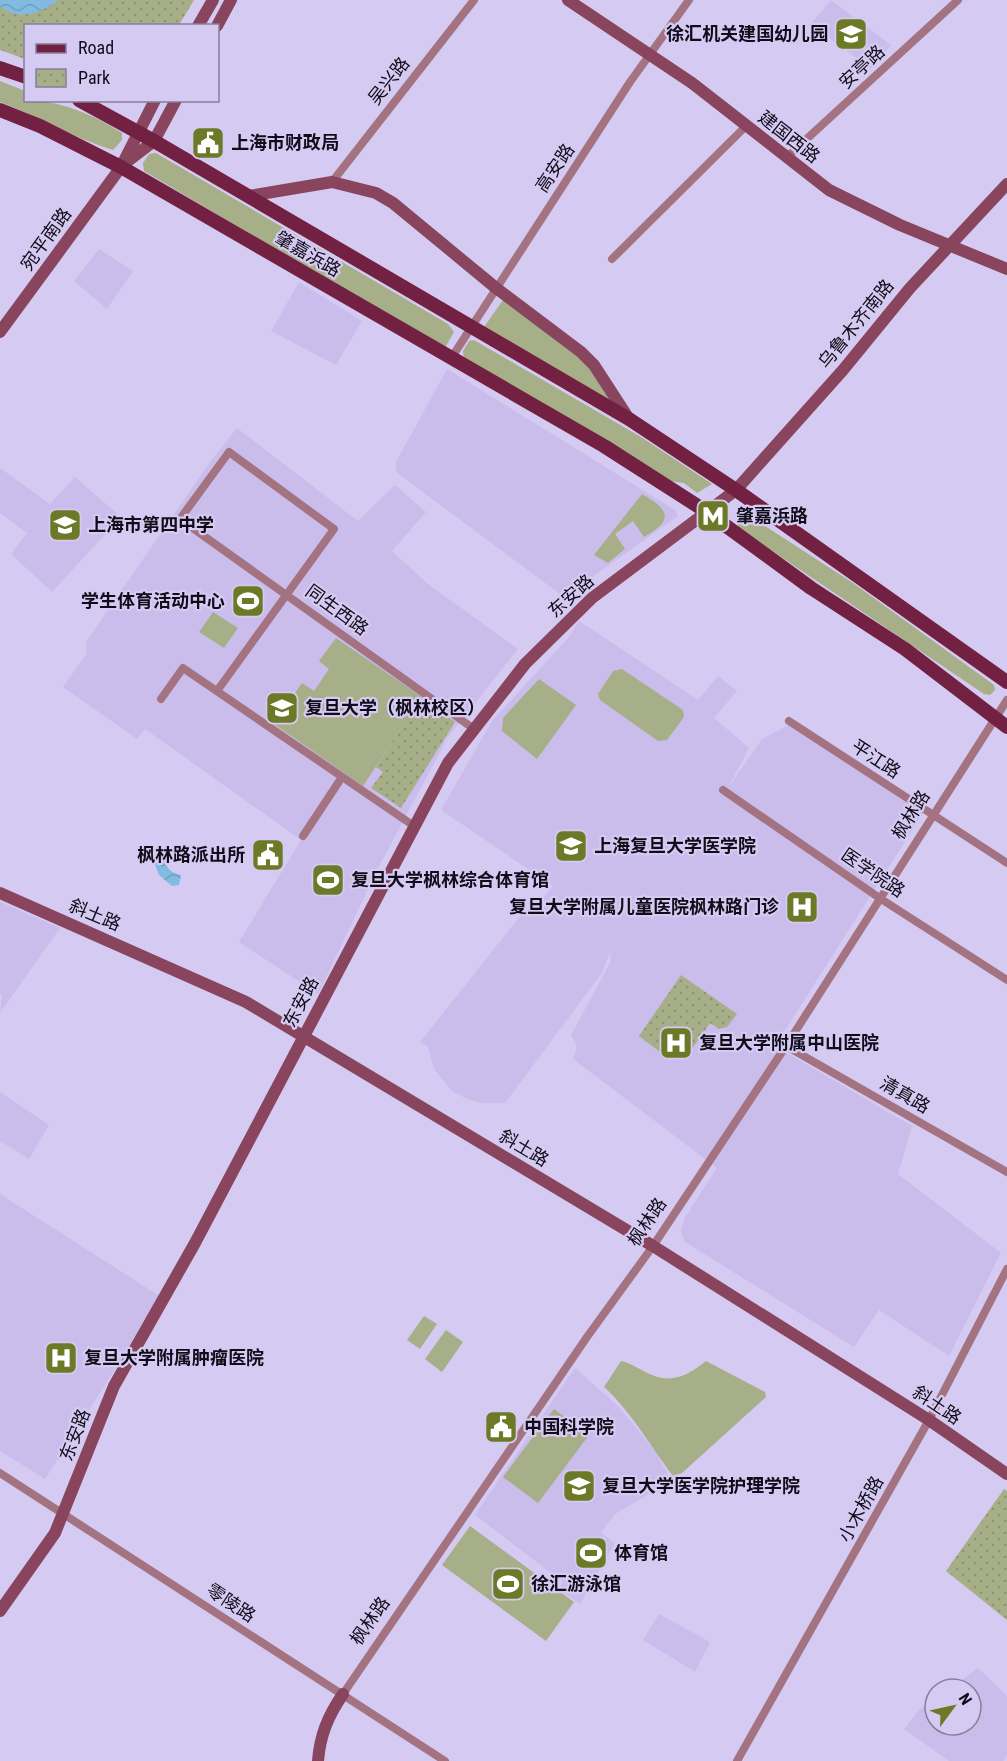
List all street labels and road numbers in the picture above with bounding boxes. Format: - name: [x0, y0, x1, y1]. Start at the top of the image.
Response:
- street label: 安亭路: [835, 41, 889, 93]
- street label: 吴兴路: [364, 53, 414, 108]
- street label: 建国西路: [754, 106, 824, 167]
- street label: 高安路: [531, 139, 578, 196]
- street label: 宛平南路: [16, 203, 75, 274]
- street label: 肇嘉浜路: [272, 226, 345, 281]
- street label: 乌鲁木齐南路: [813, 275, 898, 372]
- street label: 东安路: [544, 570, 598, 621]
- street label: 同生西路: [302, 580, 373, 639]
- street label: 平江路: [848, 735, 905, 782]
- street label: 枫林路: [887, 786, 934, 843]
- street label: 医学院路: [838, 844, 909, 901]
- street label: 斜土路: [66, 894, 124, 935]
- street label: 东安路: [279, 973, 323, 1031]
- street label: 清真路: [877, 1072, 934, 1117]
- street label: 斜土路: [496, 1125, 553, 1170]
- street label: 枫林路: [623, 1193, 670, 1250]
- street label: 斜土路: [909, 1381, 966, 1428]
- street label: 东安路: [55, 1406, 94, 1464]
- street label: 小木桥路: [834, 1472, 887, 1545]
- street label: 零陵路: [203, 1579, 260, 1626]
- street label: 枫林路: [346, 1593, 394, 1649]

